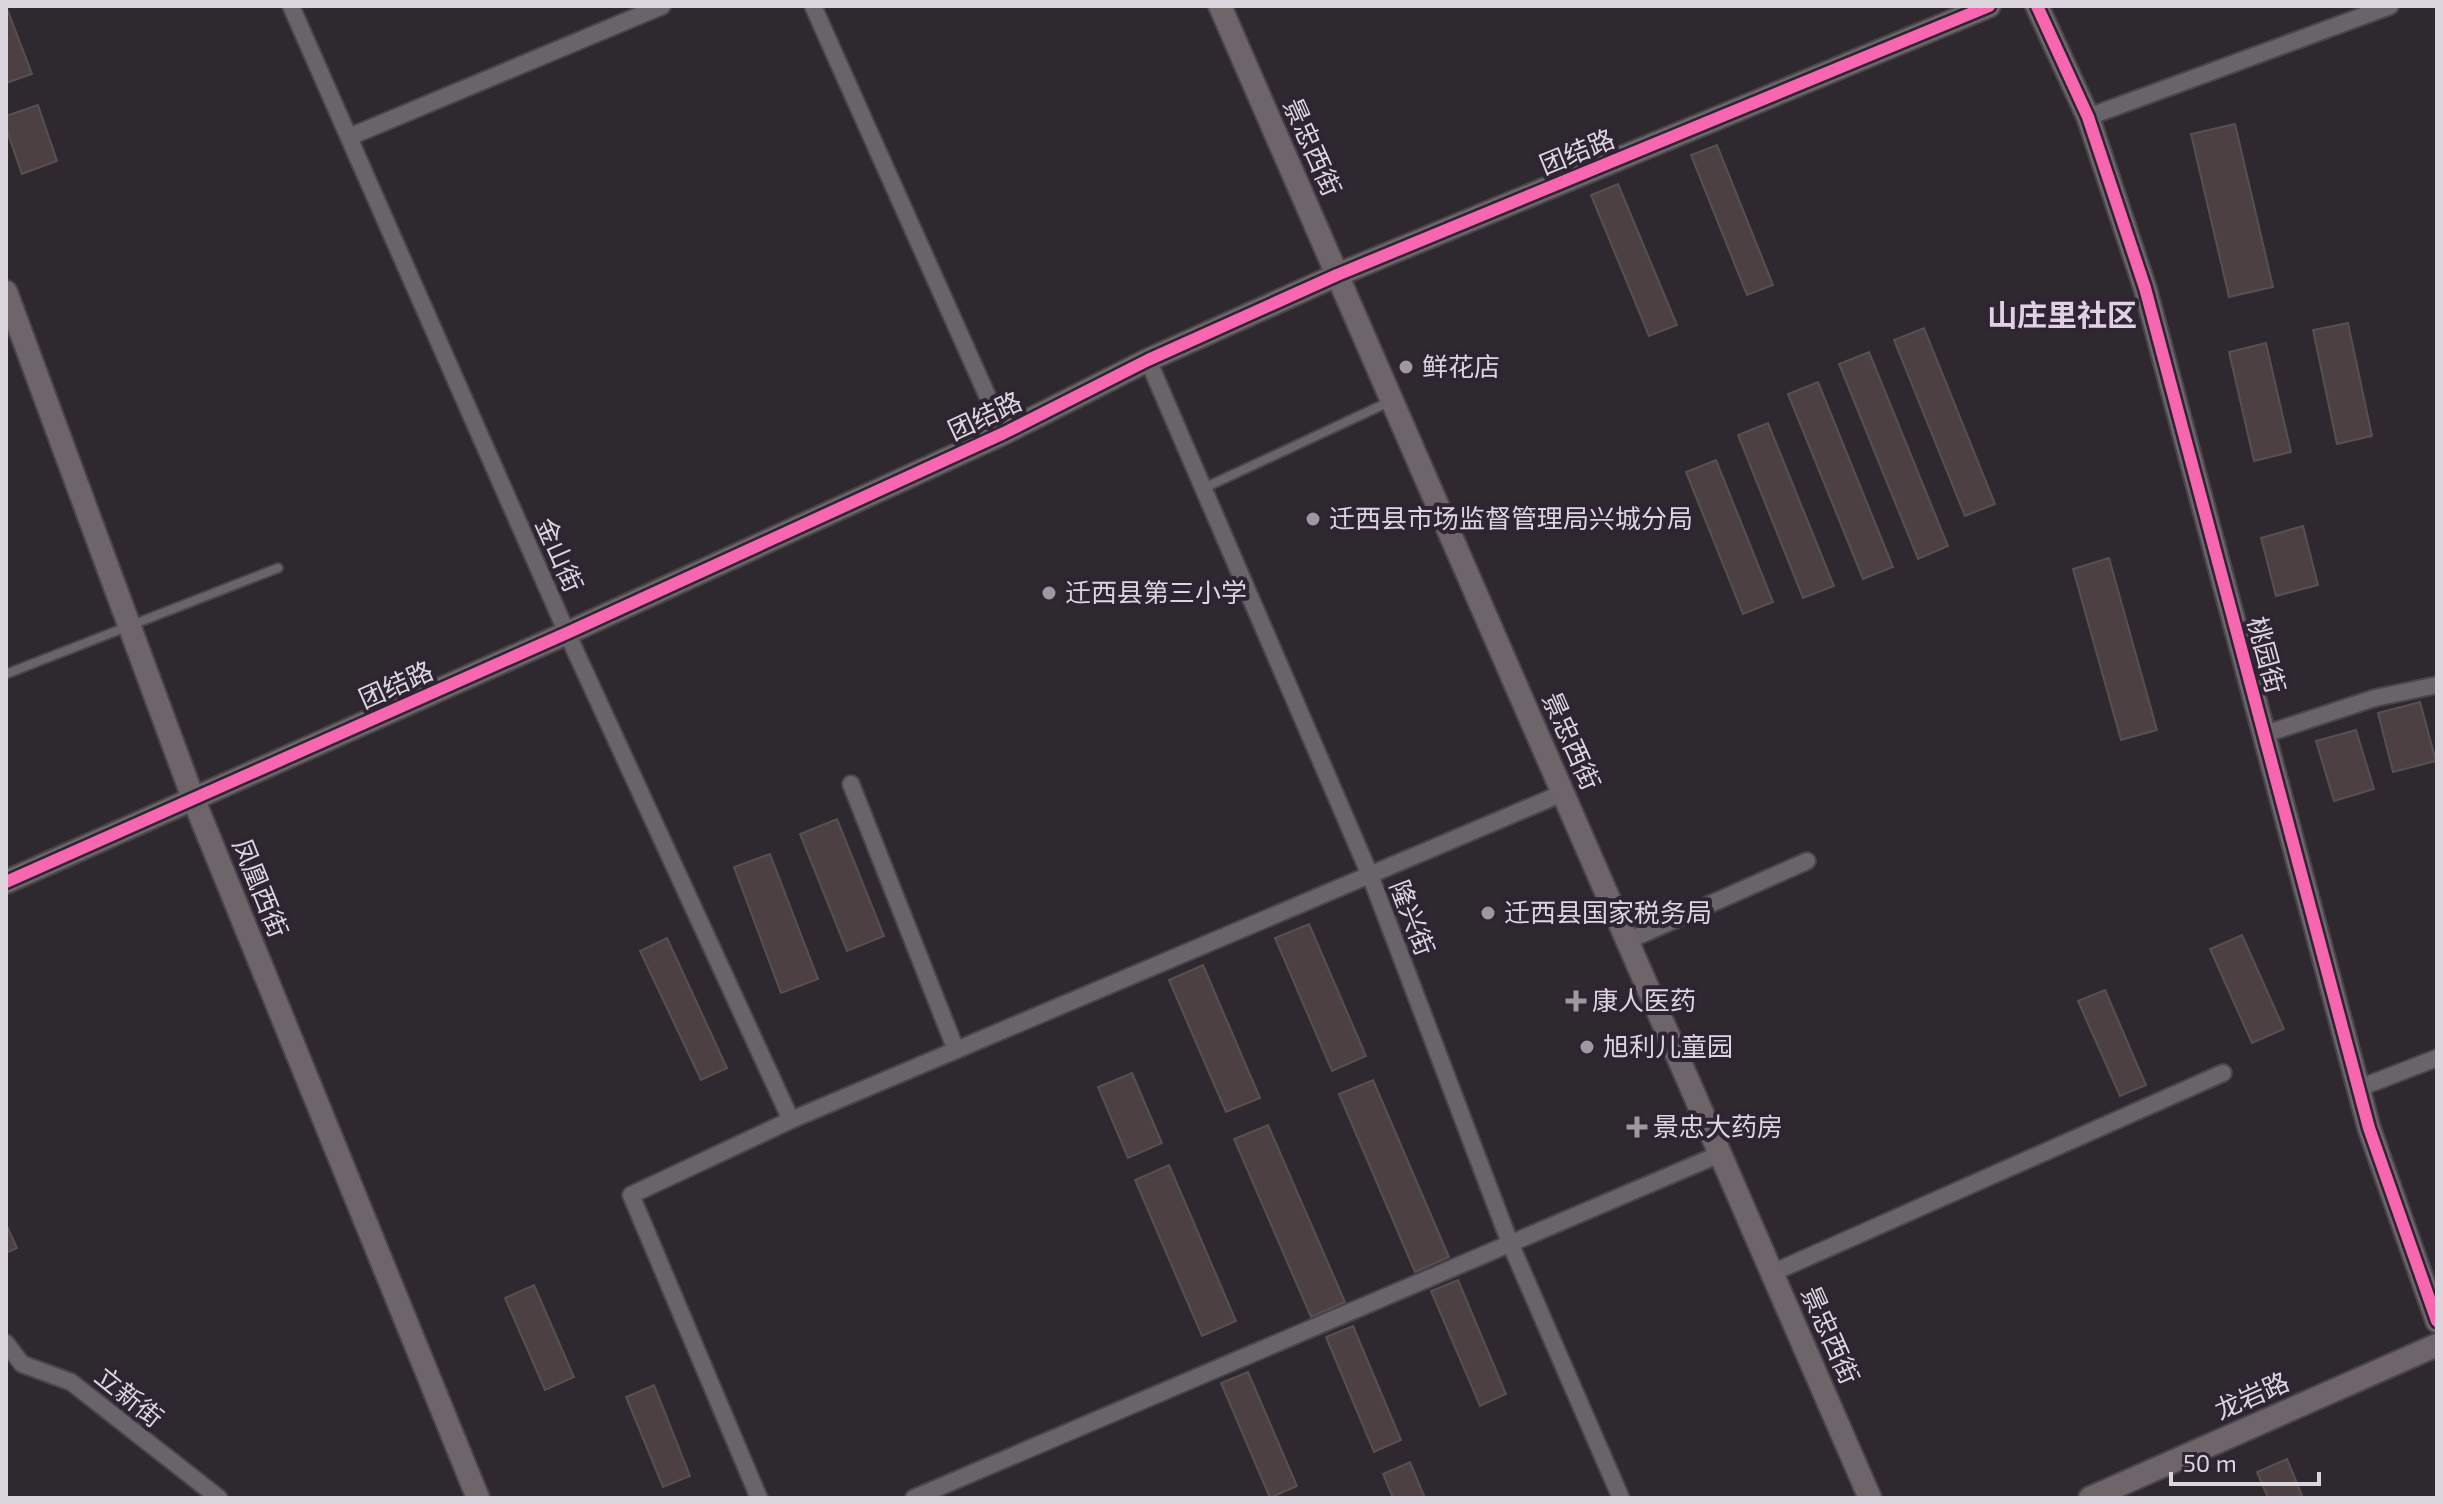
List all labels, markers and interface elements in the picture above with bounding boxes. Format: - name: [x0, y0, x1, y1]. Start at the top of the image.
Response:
- street label: 景忠西街: [1278, 93, 1349, 200]
- street label: 团结路: [1534, 122, 1618, 180]
- district label: 山庄里社区: [1987, 296, 2137, 332]
- place label: 鲜花店: [1422, 350, 1500, 381]
- marker: 鲜花店: [1397, 358, 1415, 376]
- street label: 团结路: [942, 384, 1026, 445]
- place label: 迁西县市场监督管理局兴城分局: [1329, 502, 1693, 533]
- marker: 迁西县市场监督管理局兴城分局: [1304, 510, 1322, 528]
- street label: 金山街: [530, 512, 590, 596]
- place label: 迁西县第三小学: [1065, 576, 1247, 607]
- marker: 迁西县第三小学: [1040, 584, 1058, 602]
- street label: 桃园街: [2242, 613, 2293, 696]
- street label: 团结路: [353, 654, 437, 714]
- street label: 景忠西街: [1537, 687, 1608, 794]
- street label: 凤凰西街: [228, 833, 295, 941]
- street label: 隆兴街: [1385, 875, 1442, 959]
- place label: 迁西县国家税务局: [1504, 896, 1712, 927]
- marker: 迁西县国家税务局: [1479, 904, 1497, 922]
- place label: 康人医药: [1592, 984, 1696, 1015]
- marker: 康人医药: [1567, 992, 1585, 1010]
- place label: 旭利儿童园: [1603, 1030, 1733, 1061]
- marker: 旭利儿童园: [1578, 1038, 1596, 1056]
- place label: 景忠大药房: [1653, 1110, 1783, 1141]
- marker: 景忠大药房: [1628, 1118, 1646, 1136]
- street label: 景忠西街: [1796, 1281, 1867, 1388]
- street label: 立新街: [90, 1359, 170, 1432]
- street label: 龙岩路: [2209, 1365, 2293, 1425]
- scale bar: [2171, 1436, 2319, 1486]
- text: 50 m: [2183, 1448, 2237, 1477]

